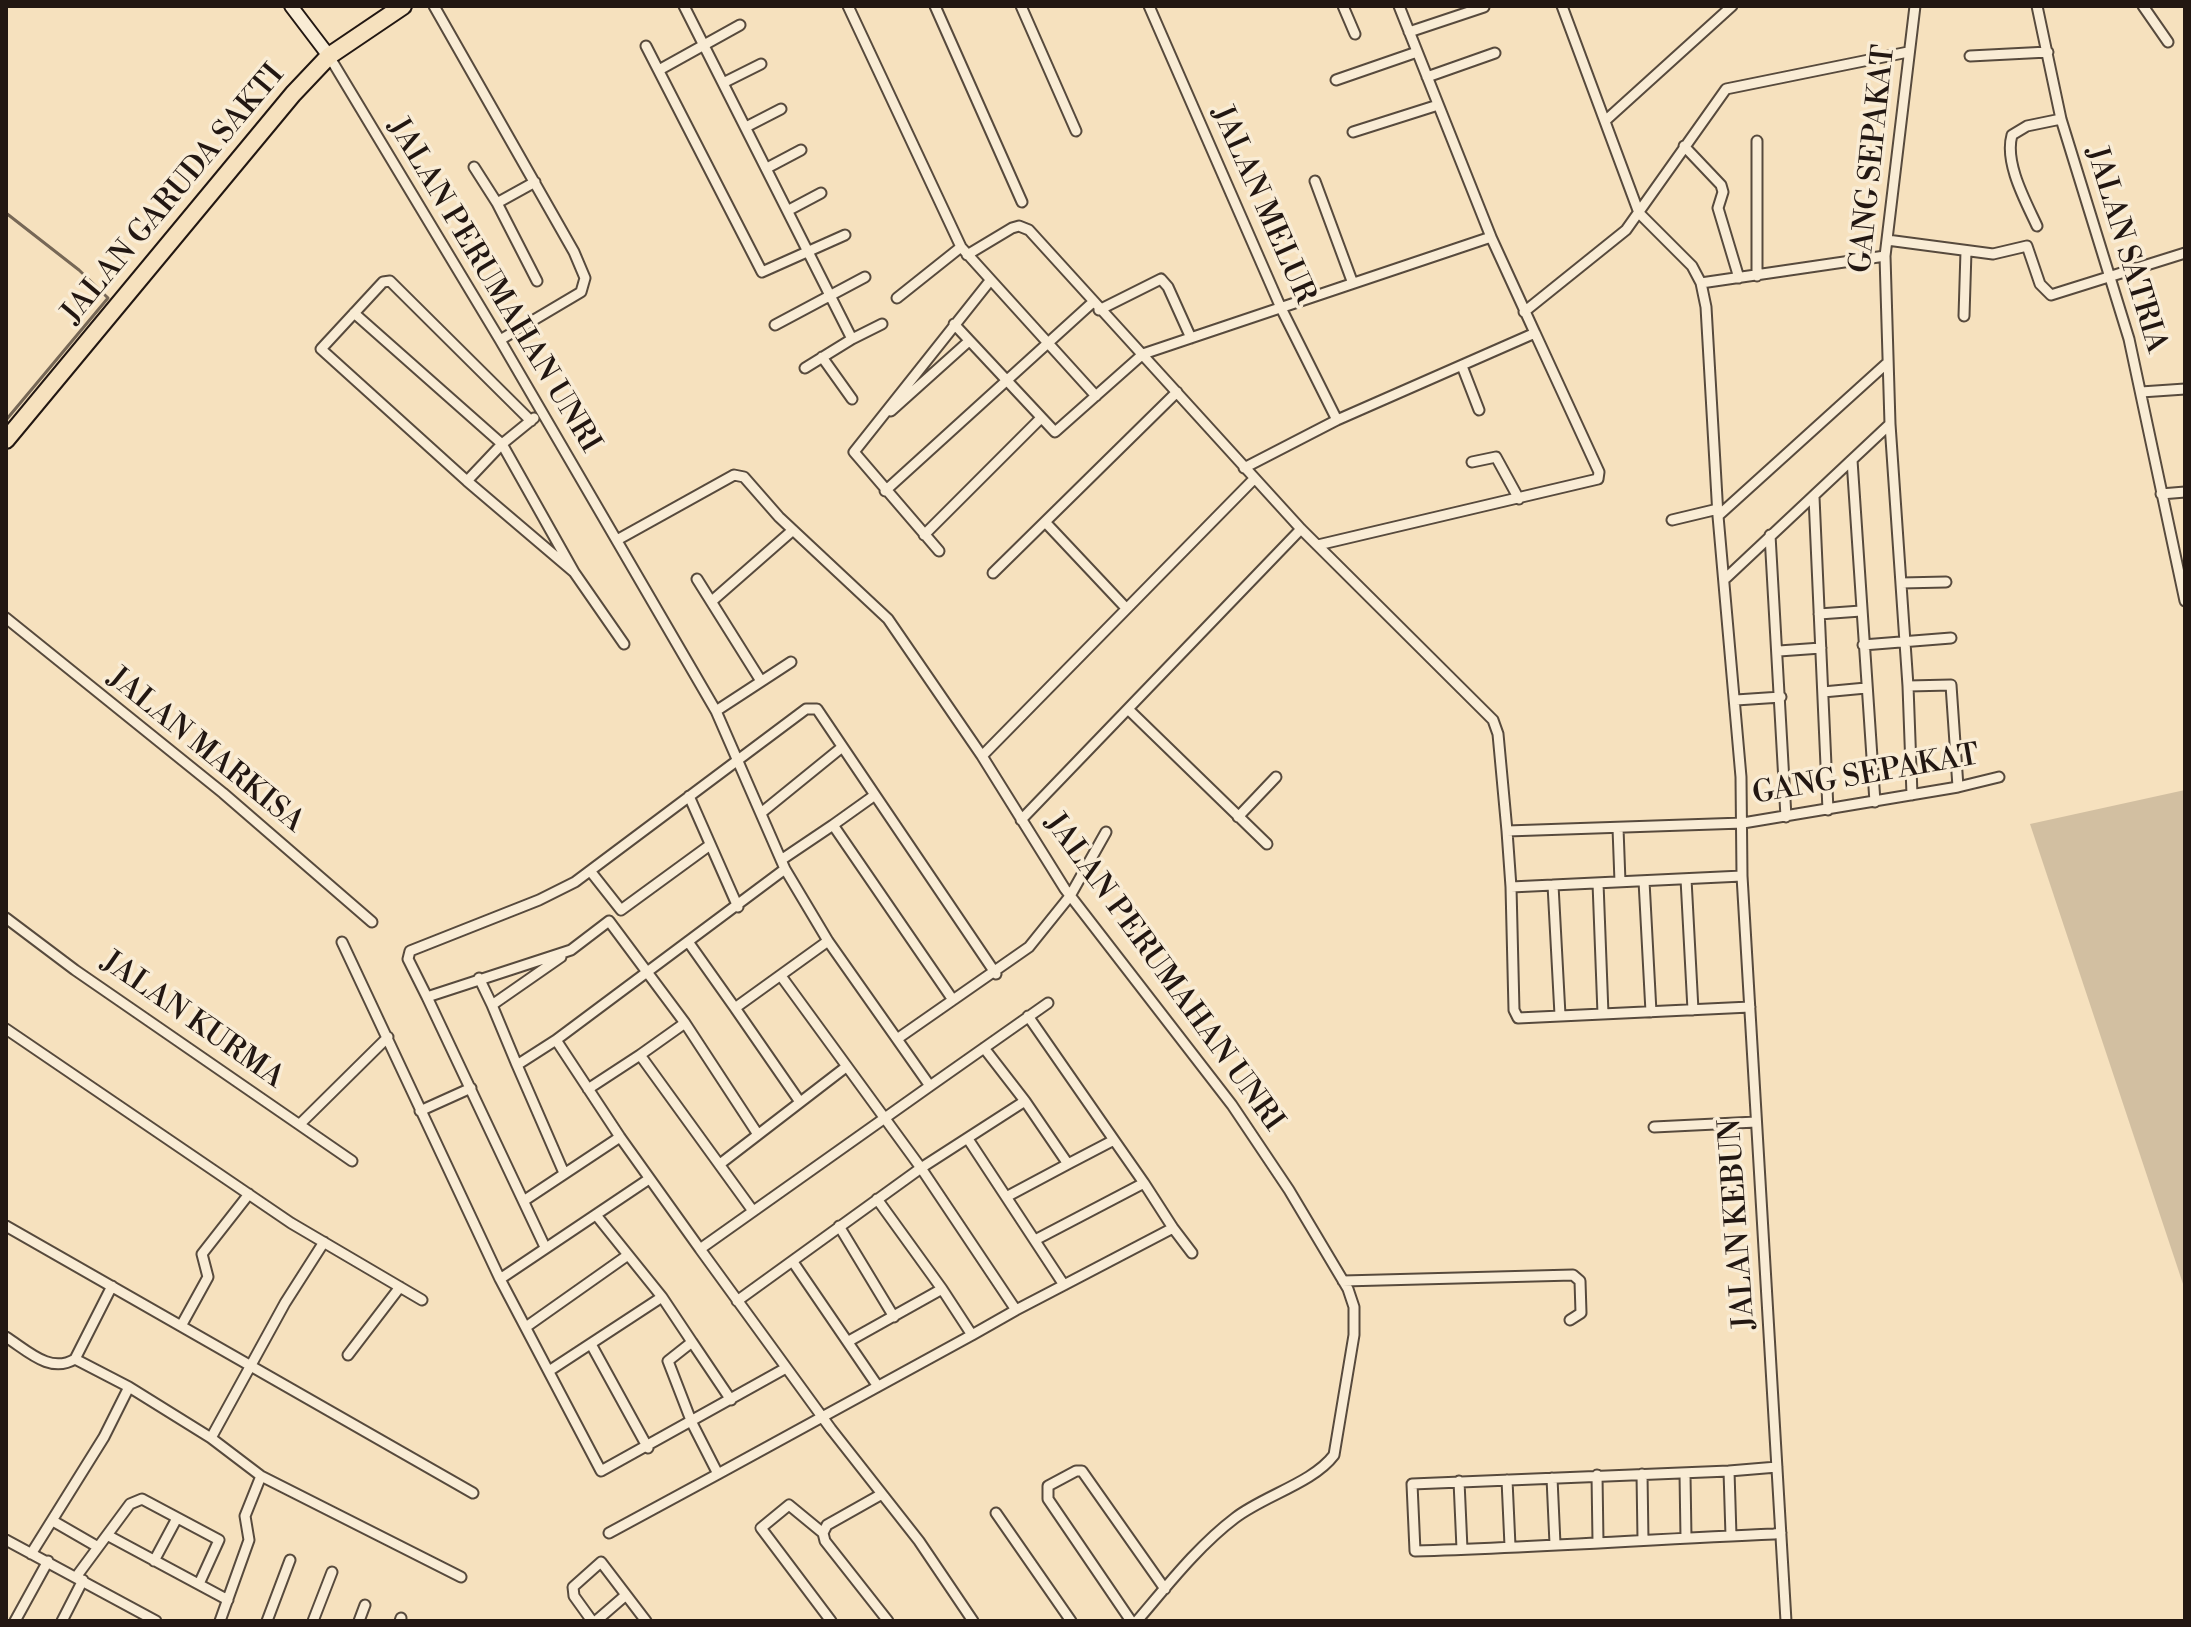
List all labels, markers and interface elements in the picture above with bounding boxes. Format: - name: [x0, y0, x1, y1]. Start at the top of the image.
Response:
- street label: GANG SEPAKAT: [1844, 43, 1904, 275]
- street label: JALAN GARUDA SAKTI: [55, 58, 293, 332]
- street label: JALAN MELUR: [1202, 101, 1322, 309]
- street label: JALAN PERUMAHAN UNRI: [379, 112, 607, 460]
- street label: JALAN SATRIA: [2077, 143, 2173, 357]
- street label: JALAN MARKISA: [100, 661, 310, 841]
- street label: GANG SEPAKAT: [1750, 738, 1982, 814]
- street label: JALAN PERUMAHAN UNRI: [1036, 807, 1290, 1139]
- street label: JALAN KURMA: [94, 945, 290, 1097]
- street label: JALAN KEBUN: [1714, 1118, 1764, 1330]

